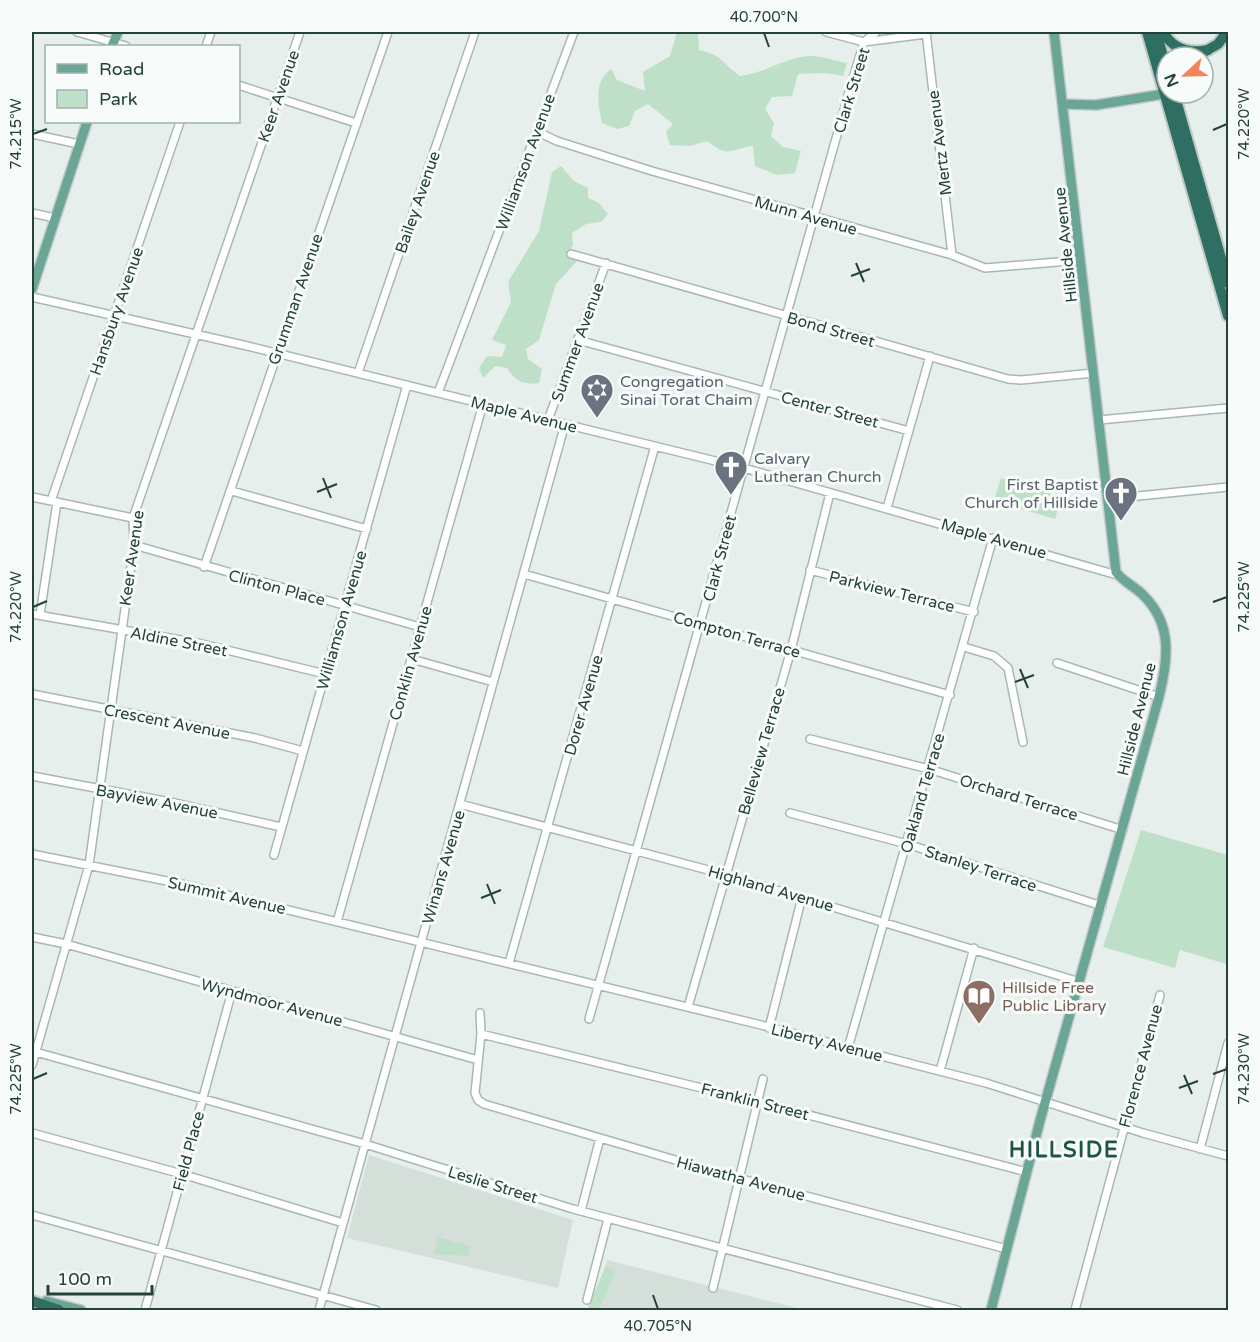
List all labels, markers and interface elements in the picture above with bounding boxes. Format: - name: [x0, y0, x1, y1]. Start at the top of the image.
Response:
- text: 40.700°N: [730, 8, 798, 26]
- legend: [45, 45, 240, 123]
- street label: Clark Street: [829, 45, 875, 136]
- north arrow: [1155, 45, 1215, 105]
- street label: Keer Avenue: [254, 48, 304, 145]
- text: Road: [99, 58, 144, 80]
- text: N: [1160, 71, 1184, 90]
- text: Park: [99, 88, 138, 110]
- text: 74.220°W: [1235, 88, 1253, 160]
- street label: Mertz Avenue: [924, 89, 956, 197]
- street label: Williamson Avenue: [492, 91, 560, 234]
- text: 74.215°W: [7, 98, 25, 170]
- street label: Bailey Avenue: [391, 148, 445, 256]
- street label: Hillside Avenue: [1050, 186, 1082, 304]
- street label: Munn Avenue: [752, 192, 859, 240]
- street label: Grumman Avenue: [264, 231, 328, 368]
- street label: Hansbury Avenue: [86, 244, 148, 378]
- street label: Summer Avenue: [547, 280, 609, 405]
- street label: Bond Street: [784, 308, 877, 352]
- synagogue icon: Congregation Sinai Torat Chaim: [579, 372, 615, 419]
- place label: Congregation Sinai Torat Chaim: [620, 372, 753, 410]
- street label: Center Street: [779, 387, 881, 433]
- street label: Maple Avenue: [468, 392, 579, 438]
- church icon: Calvary Lutheran Church: [713, 449, 749, 496]
- place label: Calvary Lutheran Church: [754, 449, 882, 487]
- place label: First Baptist Church of Hillside: [965, 475, 1098, 513]
- church icon: First Baptist Church of Hillside: [1103, 475, 1139, 522]
- street label: Keer Avenue: [115, 509, 149, 607]
- street label: Clark Street: [699, 513, 741, 604]
- street label: Maple Avenue: [939, 514, 1049, 564]
- street label: Williamson Avenue: [312, 548, 371, 692]
- text: 74.225°W: [1235, 561, 1253, 633]
- street label: Clinton Place: [226, 565, 327, 610]
- street label: Parkview Terrace: [827, 567, 957, 617]
- text: 74.220°W: [7, 571, 25, 643]
- street label: Conklin Avenue: [385, 604, 437, 723]
- street label: Compton Terrace: [671, 607, 803, 663]
- street label: Aldine Street: [129, 623, 229, 661]
- street label: Dorer Avenue: [560, 653, 608, 758]
- street label: Hillside Avenue: [1113, 660, 1161, 778]
- street label: Belleview Terrace: [734, 685, 790, 817]
- street label: Crescent Avenue: [102, 700, 232, 744]
- street label: Oakland Terrace: [896, 731, 950, 856]
- street label: Orchard Terrace: [957, 770, 1080, 825]
- street label: Bayview Avenue: [94, 780, 220, 824]
- street label: Winans Avenue: [418, 808, 470, 927]
- street label: Stanley Terrace: [922, 841, 1039, 896]
- street label: Highland Avenue: [705, 861, 836, 916]
- street label: Summit Avenue: [166, 873, 288, 919]
- street label: Wyndmoor Avenue: [199, 974, 345, 1032]
- library icon: Hillside Free Public Library: [961, 978, 997, 1025]
- place label: Hillside Free Public Library: [1002, 978, 1107, 1016]
- street label: Florence Avenue: [1115, 1002, 1167, 1130]
- street label: Liberty Avenue: [769, 1019, 885, 1067]
- text: 74.230°W: [1235, 1033, 1253, 1105]
- text: 74.225°W: [7, 1043, 25, 1115]
- street label: Franklin Street: [699, 1079, 811, 1125]
- street label: Field Place: [169, 1109, 209, 1193]
- district label: HILLSIDE: [1009, 1137, 1119, 1163]
- street label: Hiawatha Avenue: [674, 1152, 807, 1206]
- street label: Leslie Street: [445, 1162, 540, 1208]
- scale bar: [48, 1258, 152, 1296]
- text: 100 m: [57, 1268, 112, 1290]
- text: 40.705°N: [624, 1317, 692, 1335]

